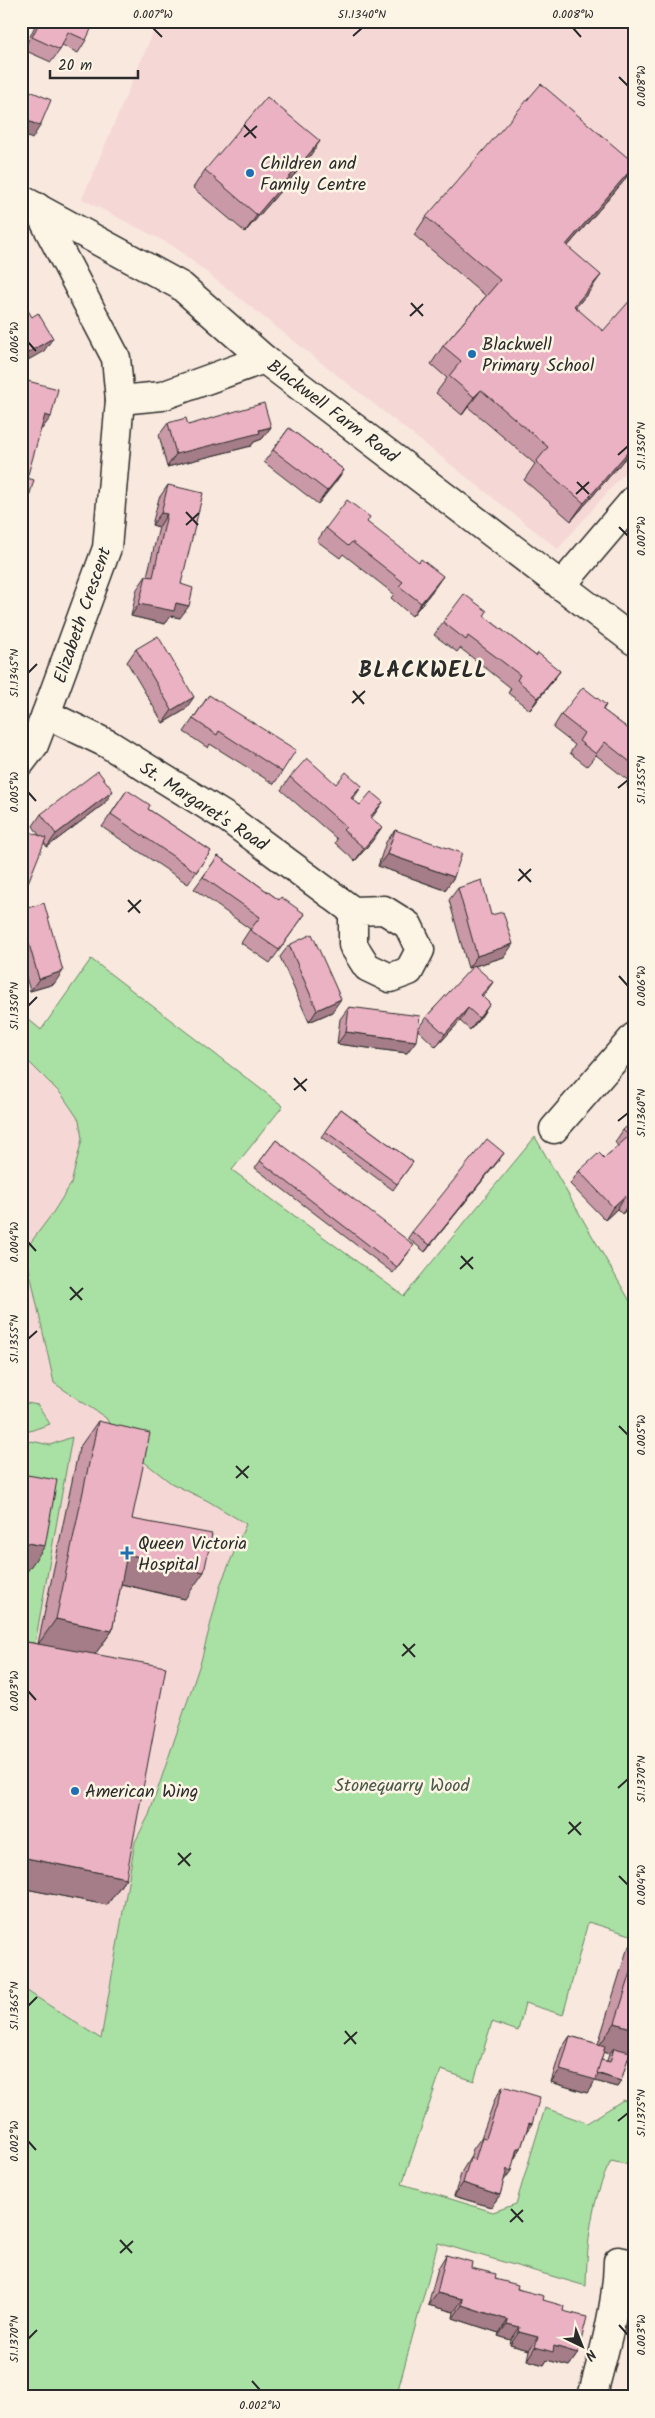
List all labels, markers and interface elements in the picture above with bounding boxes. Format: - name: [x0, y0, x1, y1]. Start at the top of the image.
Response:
- text: 0.007°W: [133, 5, 173, 24]
- text: 51.1340°N: [338, 5, 386, 24]
- text: 0.008°W: [552, 5, 594, 24]
- scale bar: [50, 48, 138, 80]
- text: 20 m: [58, 54, 92, 78]
- text: 0.008°W: [632, 65, 651, 107]
- place label: Children and Family Centre: [260, 150, 366, 200]
- marker: Children and Family Centre: [244, 167, 256, 179]
- text: 0.006°W: [5, 322, 24, 362]
- place label: Blackwell Primary School: [482, 331, 595, 381]
- marker: Blackwell Primary School: [466, 348, 478, 360]
- street label: Blackwell Farm Road: [260, 353, 405, 472]
- text: 51.1350°N: [632, 422, 651, 470]
- text: 0.007°W: [632, 516, 651, 556]
- street label: Elizabeth Crescent: [47, 543, 121, 687]
- text: 51.1345°N: [5, 649, 24, 697]
- district label: BLACKWELL: [359, 654, 487, 689]
- street label: St. Margaret's Road: [133, 755, 274, 860]
- text: 51.1355°N: [632, 756, 651, 804]
- text: 0.005°W: [5, 772, 24, 812]
- text: 0.006°W: [632, 966, 651, 1006]
- text: 51.1350°N: [5, 982, 24, 1030]
- text: 51.1360°N: [632, 1089, 651, 1137]
- text: 0.004°W: [5, 1222, 24, 1262]
- text: 51.1355°N: [5, 1315, 24, 1363]
- text: 0.005°W: [632, 1415, 651, 1455]
- place label: Queen Victoria Hospital: [138, 1530, 247, 1580]
- marker: Queen Victoria Hospital: [120, 1546, 134, 1560]
- text: 0.003°W: [5, 1670, 24, 1712]
- text: 51.1370°N: [632, 1755, 651, 1803]
- park label: Stonequarry Wood: [335, 1772, 470, 1801]
- place label: American Wing: [85, 1778, 198, 1807]
- marker: American Wing: [69, 1785, 81, 1797]
- text: 0.004°W: [632, 1865, 651, 1905]
- text: 51.1365°N: [5, 1982, 24, 2030]
- text: 51.1375°N: [632, 2089, 651, 2137]
- text: 0.002°W: [5, 2120, 24, 2162]
- text: 0.003°W: [632, 2314, 651, 2356]
- text: 51.1370°N: [5, 2315, 24, 2363]
- north arrow: [558, 2320, 608, 2370]
- text: N: [579, 2344, 601, 2366]
- text: 0.002°W: [239, 2396, 281, 2415]

